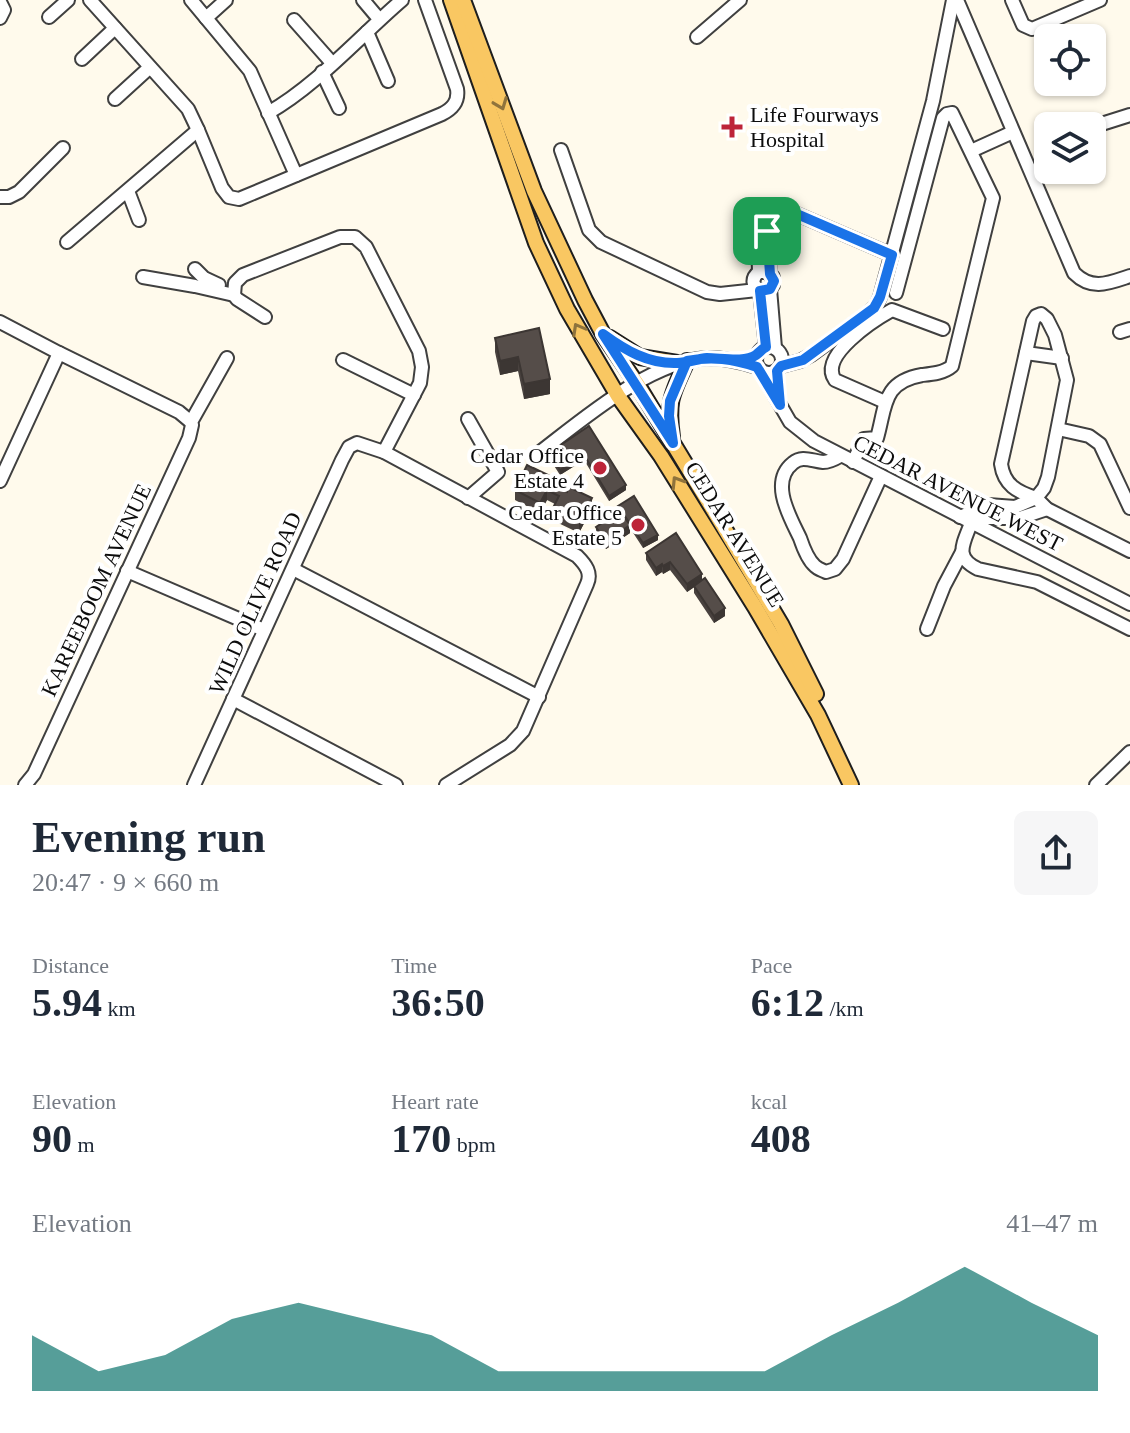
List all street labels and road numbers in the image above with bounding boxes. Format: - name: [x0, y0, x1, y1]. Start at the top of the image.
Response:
- street label: CEDAR AVENUE WEST: [849, 429, 1067, 557]
- street label: CEDAR AVENUE: [680, 457, 790, 611]
- street label: KAREEBOOM AVENUE: [36, 480, 156, 700]
- street label: WILD OLIVE ROAD: [204, 508, 306, 698]

